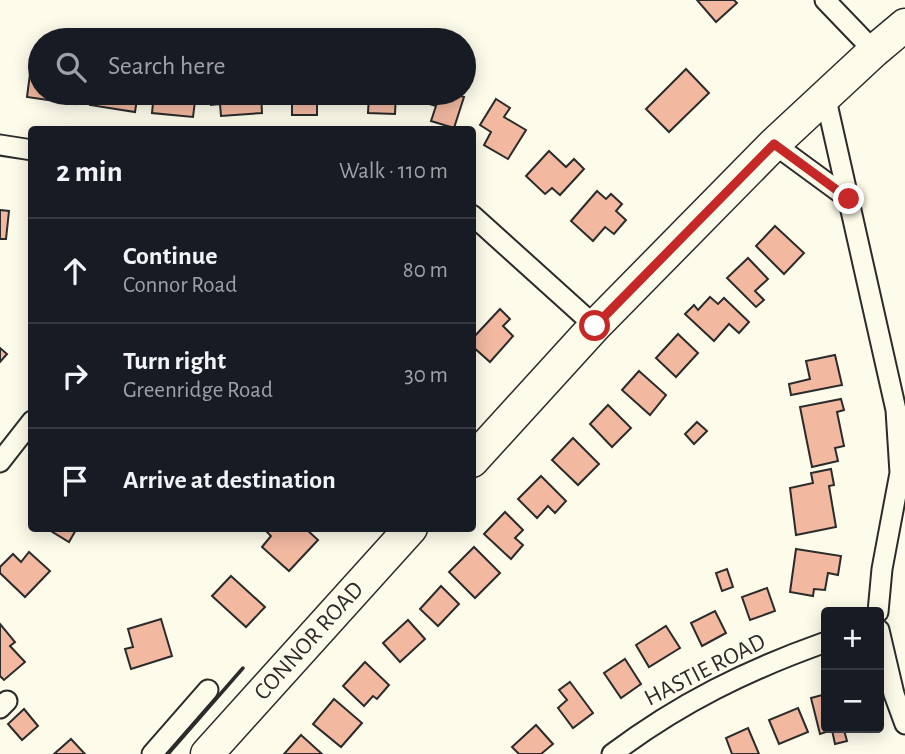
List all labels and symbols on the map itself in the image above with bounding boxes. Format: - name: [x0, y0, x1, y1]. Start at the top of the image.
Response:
- route end: [833, 183, 864, 214]
- route start: [579, 310, 610, 341]
- street label: CONNOR ROAD: [250, 577, 368, 705]
- street label: HASTIE ROAD: [641, 629, 769, 711]

